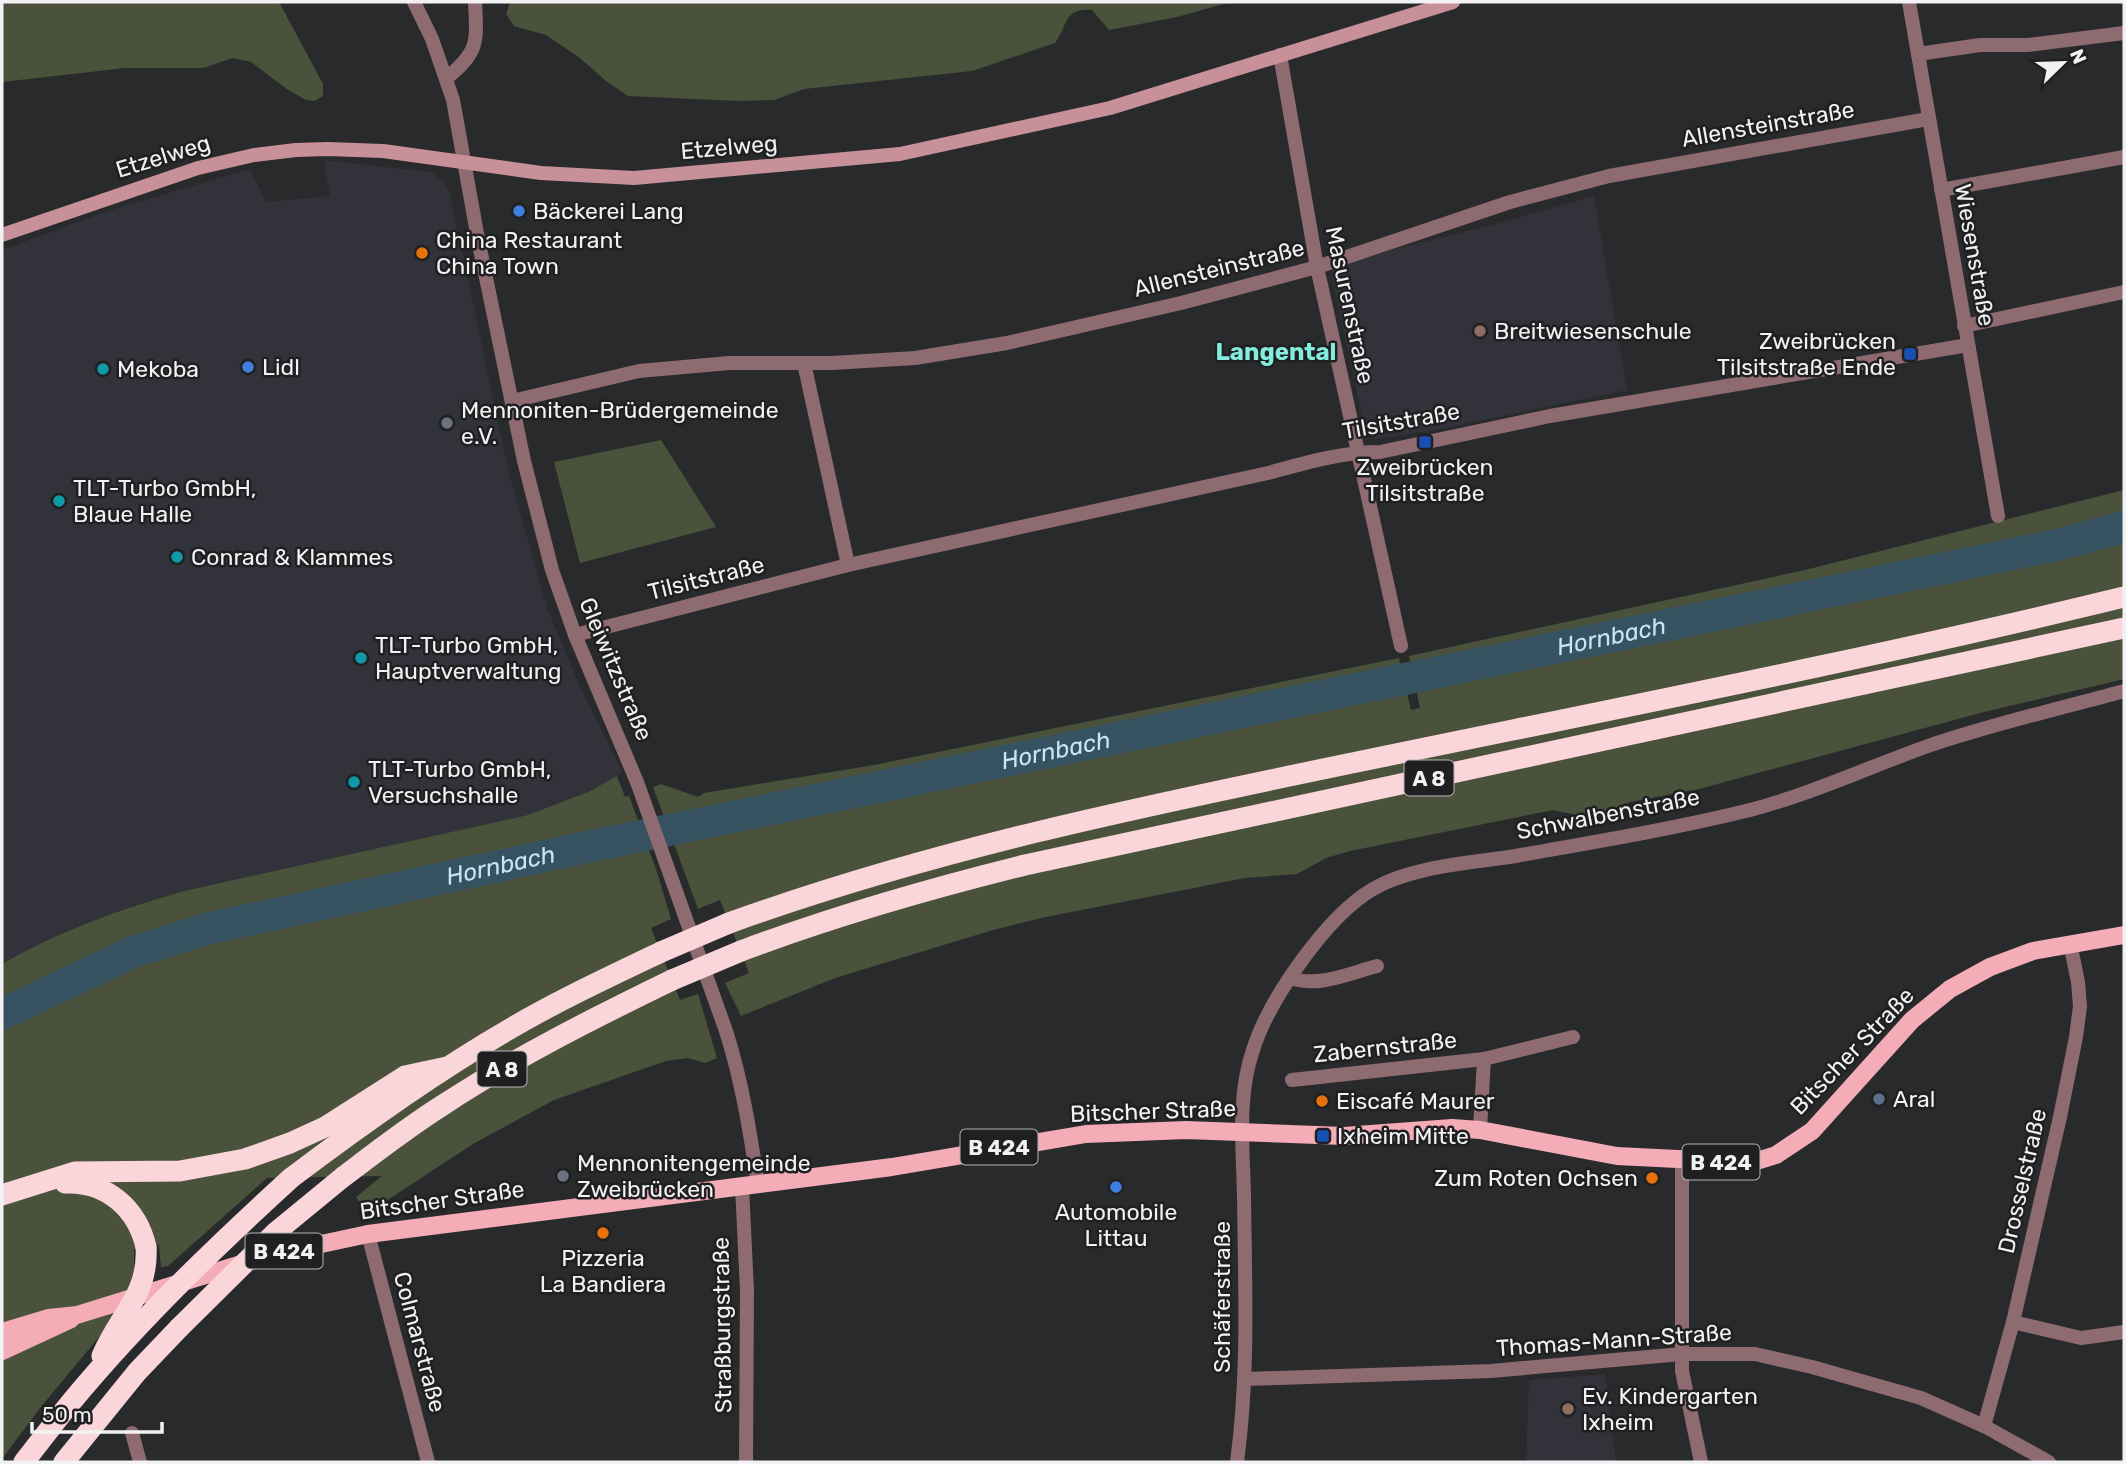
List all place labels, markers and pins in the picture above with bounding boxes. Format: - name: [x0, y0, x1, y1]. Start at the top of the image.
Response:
- place label: Bäckerei Lang: [533, 197, 684, 225]
- marker: Bäckerei Lang: [511, 203, 527, 219]
- place label: China Restaurant China Town: [436, 226, 622, 280]
- marker: China Restaurant China Town: [414, 245, 430, 261]
- place label: Breitwiesenschule: [1494, 317, 1692, 345]
- marker: Breitwiesenschule: [1472, 323, 1488, 339]
- place label: Zweibrücken Tilsitstraße Ende: [1717, 327, 1896, 381]
- marker: Zweibrücken Tilsitstraße Ende: [1902, 346, 1918, 362]
- place label: Lidl: [262, 353, 300, 381]
- place label: Mekoba: [117, 355, 199, 383]
- marker: Lidl: [240, 359, 256, 375]
- marker: Mekoba: [95, 361, 111, 377]
- place label: Mennoniten-Brüdergemeinde e.V.: [461, 396, 779, 450]
- marker: Mennoniten-Brüdergemeinde e.V.: [439, 415, 455, 431]
- marker: Zweibrücken Tilsitstraße: [1417, 434, 1433, 450]
- place label: Zweibrücken Tilsitstraße: [1356, 453, 1494, 507]
- place label: TLT-Turbo GmbH, Blaue Halle: [73, 474, 256, 528]
- marker: TLT-Turbo GmbH, Blaue Halle: [51, 493, 67, 509]
- place label: Conrad & Klammes: [191, 543, 393, 571]
- marker: Conrad & Klammes: [169, 549, 185, 565]
- place label: TLT-Turbo GmbH, Hauptverwaltung: [375, 631, 561, 685]
- marker: TLT-Turbo GmbH, Hauptverwaltung: [353, 650, 369, 666]
- place label: TLT-Turbo GmbH, Versuchshalle: [368, 755, 551, 809]
- marker: TLT-Turbo GmbH, Versuchshalle: [346, 774, 362, 790]
- place label: Aral: [1893, 1085, 1935, 1113]
- place label: Eiscafé Maurer: [1336, 1087, 1495, 1115]
- marker: Aral: [1871, 1091, 1887, 1107]
- marker: Eiscafé Maurer: [1314, 1093, 1330, 1109]
- place label: Ixheim Mitte: [1337, 1122, 1469, 1150]
- marker: Ixheim Mitte: [1315, 1128, 1331, 1144]
- place label: Mennonitengemeinde Zweibrücken: [577, 1149, 811, 1203]
- place label: Zum Roten Ochsen: [1434, 1164, 1638, 1192]
- marker: Mennonitengemeinde Zweibrücken: [555, 1168, 571, 1184]
- marker: Zum Roten Ochsen: [1644, 1170, 1660, 1186]
- marker: Automobile Littau: [1108, 1179, 1124, 1195]
- place label: Automobile Littau: [1055, 1198, 1177, 1252]
- marker: Pizzeria La Bandiera: [595, 1225, 611, 1241]
- place label: Pizzeria La Bandiera: [540, 1244, 666, 1298]
- place label: Ev. Kindergarten Ixheim: [1582, 1382, 1758, 1436]
- marker: Ev. Kindergarten Ixheim: [1560, 1401, 1576, 1417]

